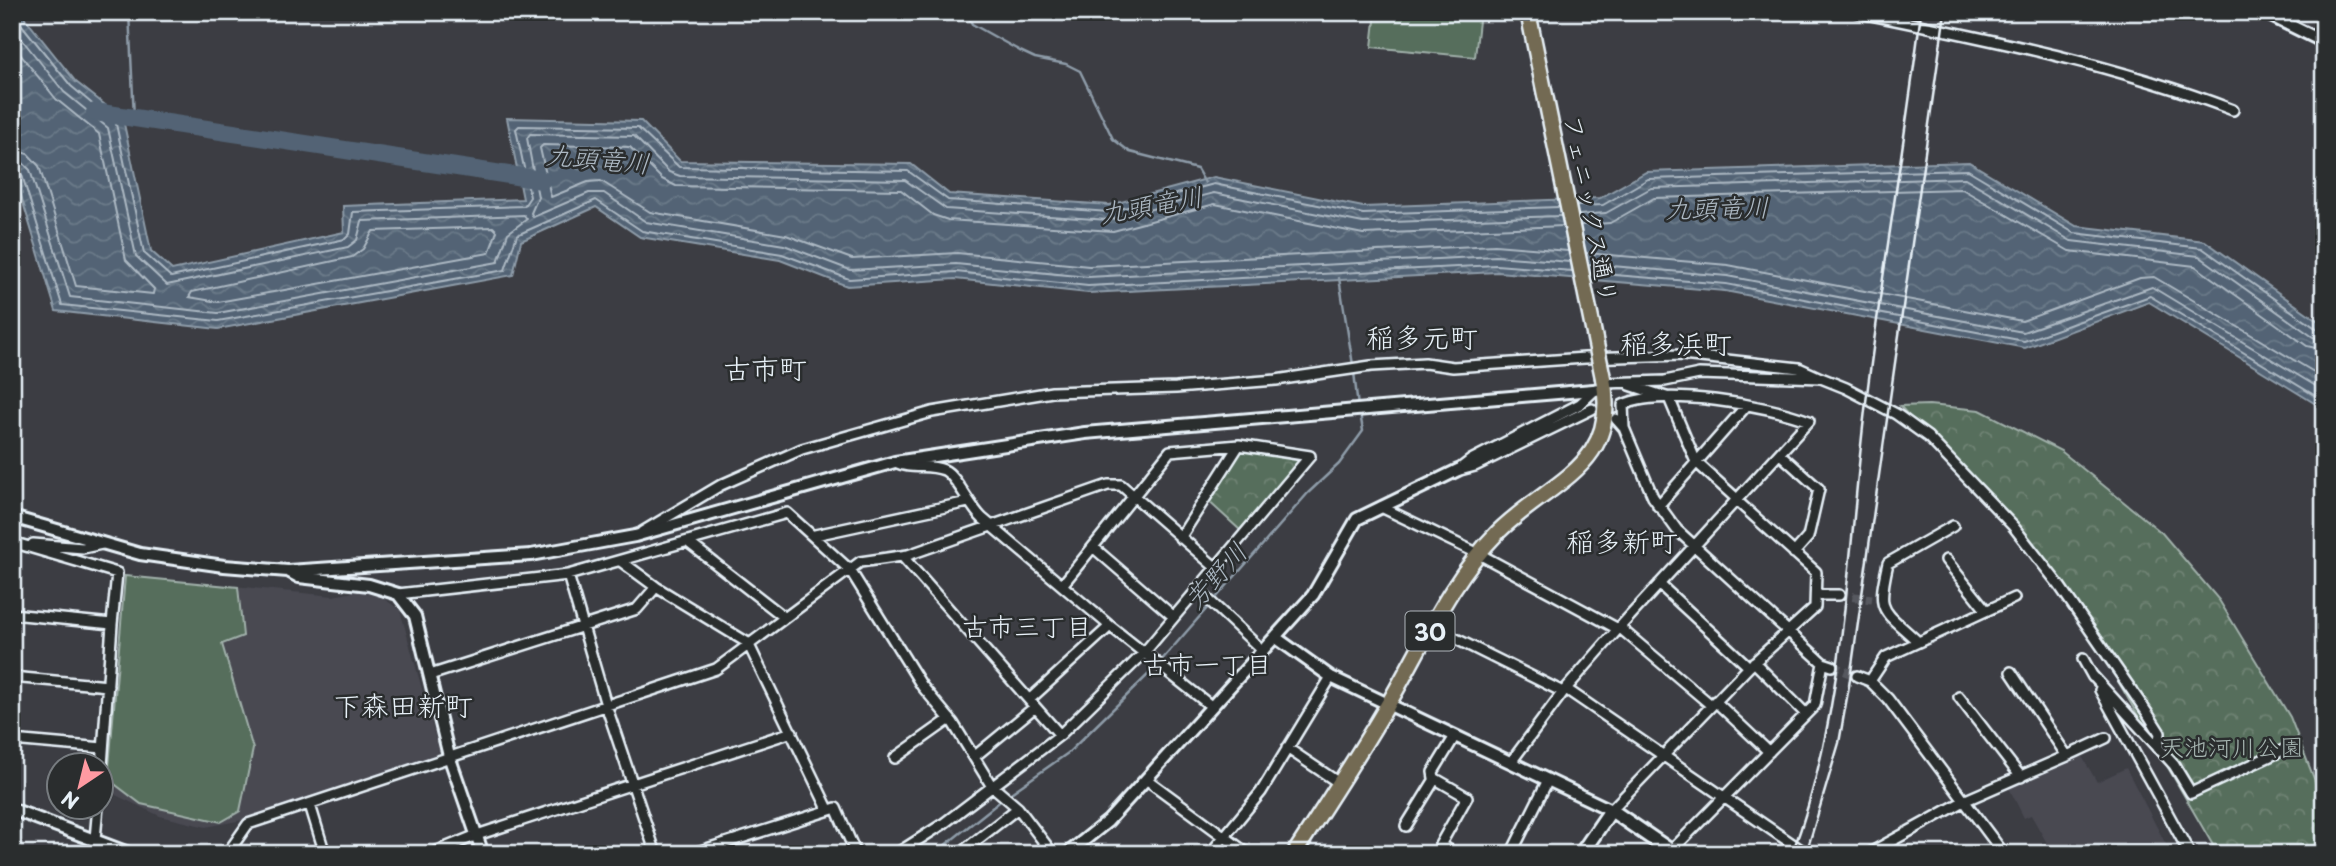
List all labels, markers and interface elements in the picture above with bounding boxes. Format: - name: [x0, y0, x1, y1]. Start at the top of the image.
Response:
- street label: フェニックス通り: [1556, 112, 1628, 306]
- water label: 九頭竜川: [544, 134, 652, 182]
- water label: 九頭竜川: [1096, 176, 1206, 232]
- water label: 九頭竜川: [1665, 187, 1769, 227]
- district label: 稲多元町: [1366, 315, 1478, 358]
- district label: 稲多浜町: [1620, 321, 1732, 364]
- district label: 古市町: [723, 346, 807, 389]
- district label: 稲多新町: [1566, 519, 1678, 562]
- water label: 芳野川: [1174, 533, 1256, 617]
- district label: 古市三丁目: [962, 606, 1092, 645]
- road number: 30: [1406, 611, 1454, 650]
- district label: 古市一丁目: [1142, 644, 1272, 683]
- district label: 下森田新町: [333, 683, 473, 726]
- park label: 天池河川公園: [2160, 728, 2304, 764]
- north arrow: [46, 750, 116, 820]
- text: N: [55, 785, 84, 817]

